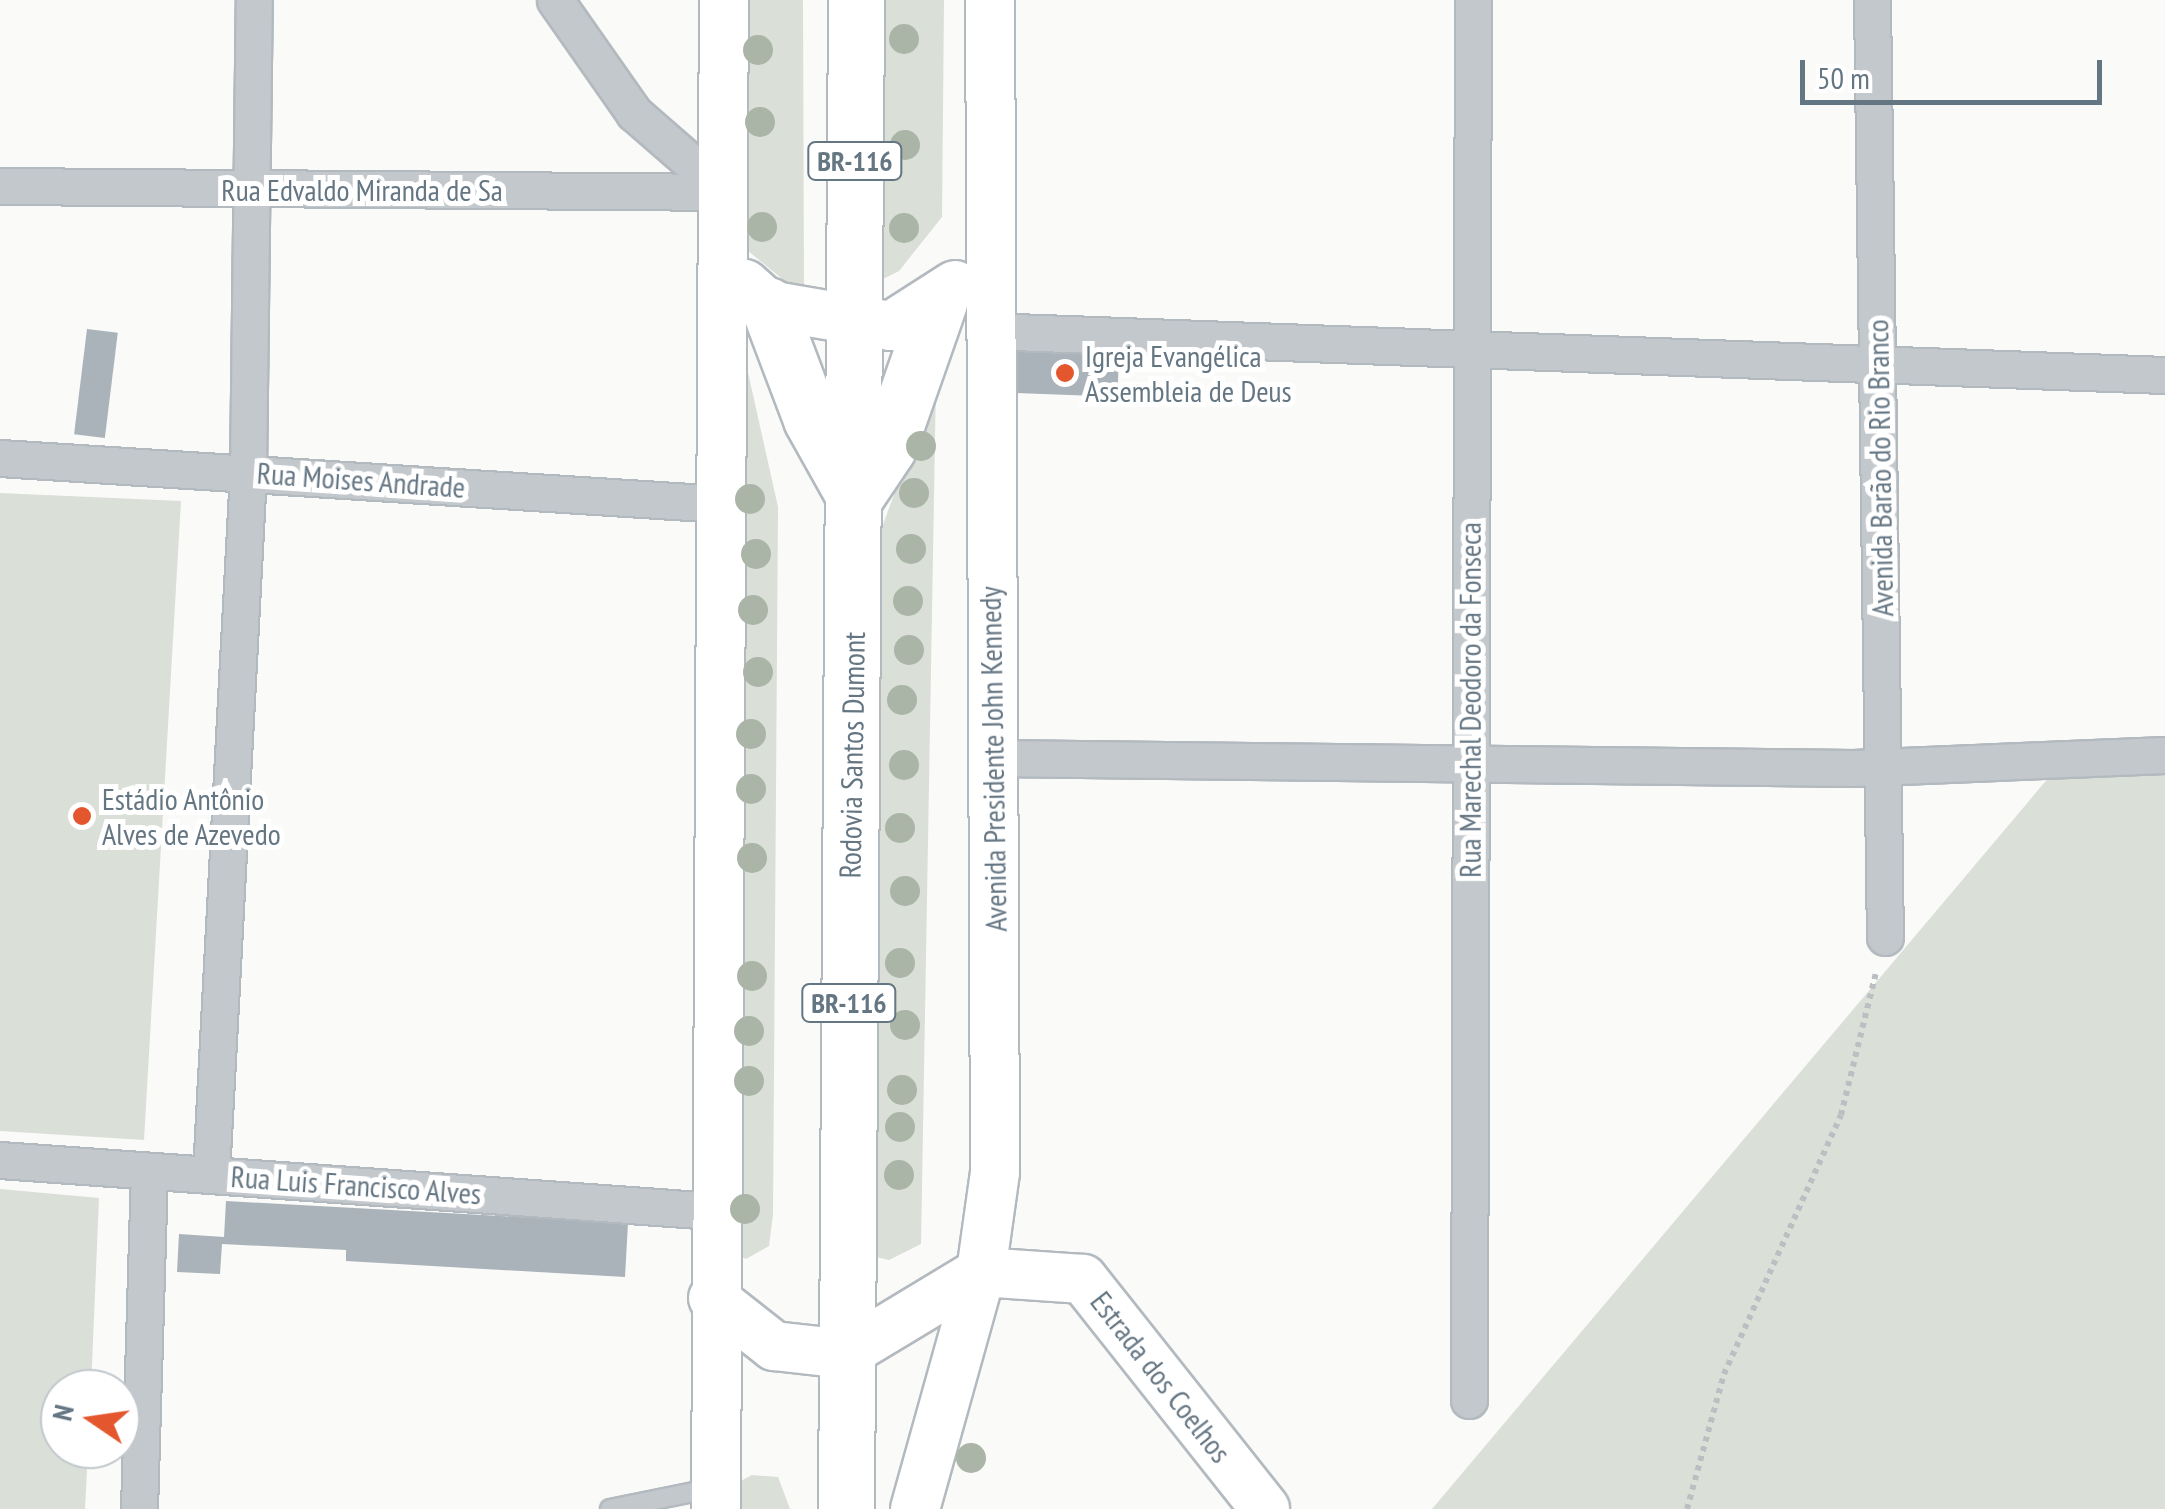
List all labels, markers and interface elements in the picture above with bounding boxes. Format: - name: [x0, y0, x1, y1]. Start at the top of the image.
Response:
- scale bar: [1805, 40, 2108, 102]
- text: 50 m: [1817, 58, 1870, 97]
- road number: BR-116: [805, 138, 905, 184]
- street label: Rua Edvaldo Miranda de Sa: [221, 172, 503, 208]
- street label: Avenida Barão do Rio Branco: [1859, 319, 1901, 617]
- place label: Igreja Evangélica Assembleia de Deus: [1085, 338, 1292, 408]
- marker: Igreja Evangélica Assembleia de Deus: [1054, 362, 1076, 384]
- street label: Rua Moises Andrade: [255, 455, 467, 505]
- street label: Rua Marechal Deodoro da Fonseca: [1452, 522, 1488, 878]
- street label: Avenida Presidente John Kennedy: [972, 586, 1014, 932]
- street label: Rodovia Santos Dumont: [832, 631, 872, 879]
- place label: Estádio Antônio Alves de Azevedo: [102, 781, 281, 852]
- marker: Estádio Antônio Alves de Azevedo: [71, 805, 93, 827]
- road number: BR-116: [799, 980, 899, 1026]
- street label: Rua Luis Francisco Alves: [229, 1158, 483, 1212]
- street label: Estrada dos Coelhos: [1083, 1284, 1239, 1470]
- north arrow: [40, 1369, 140, 1469]
- text: N: [43, 1401, 82, 1424]

